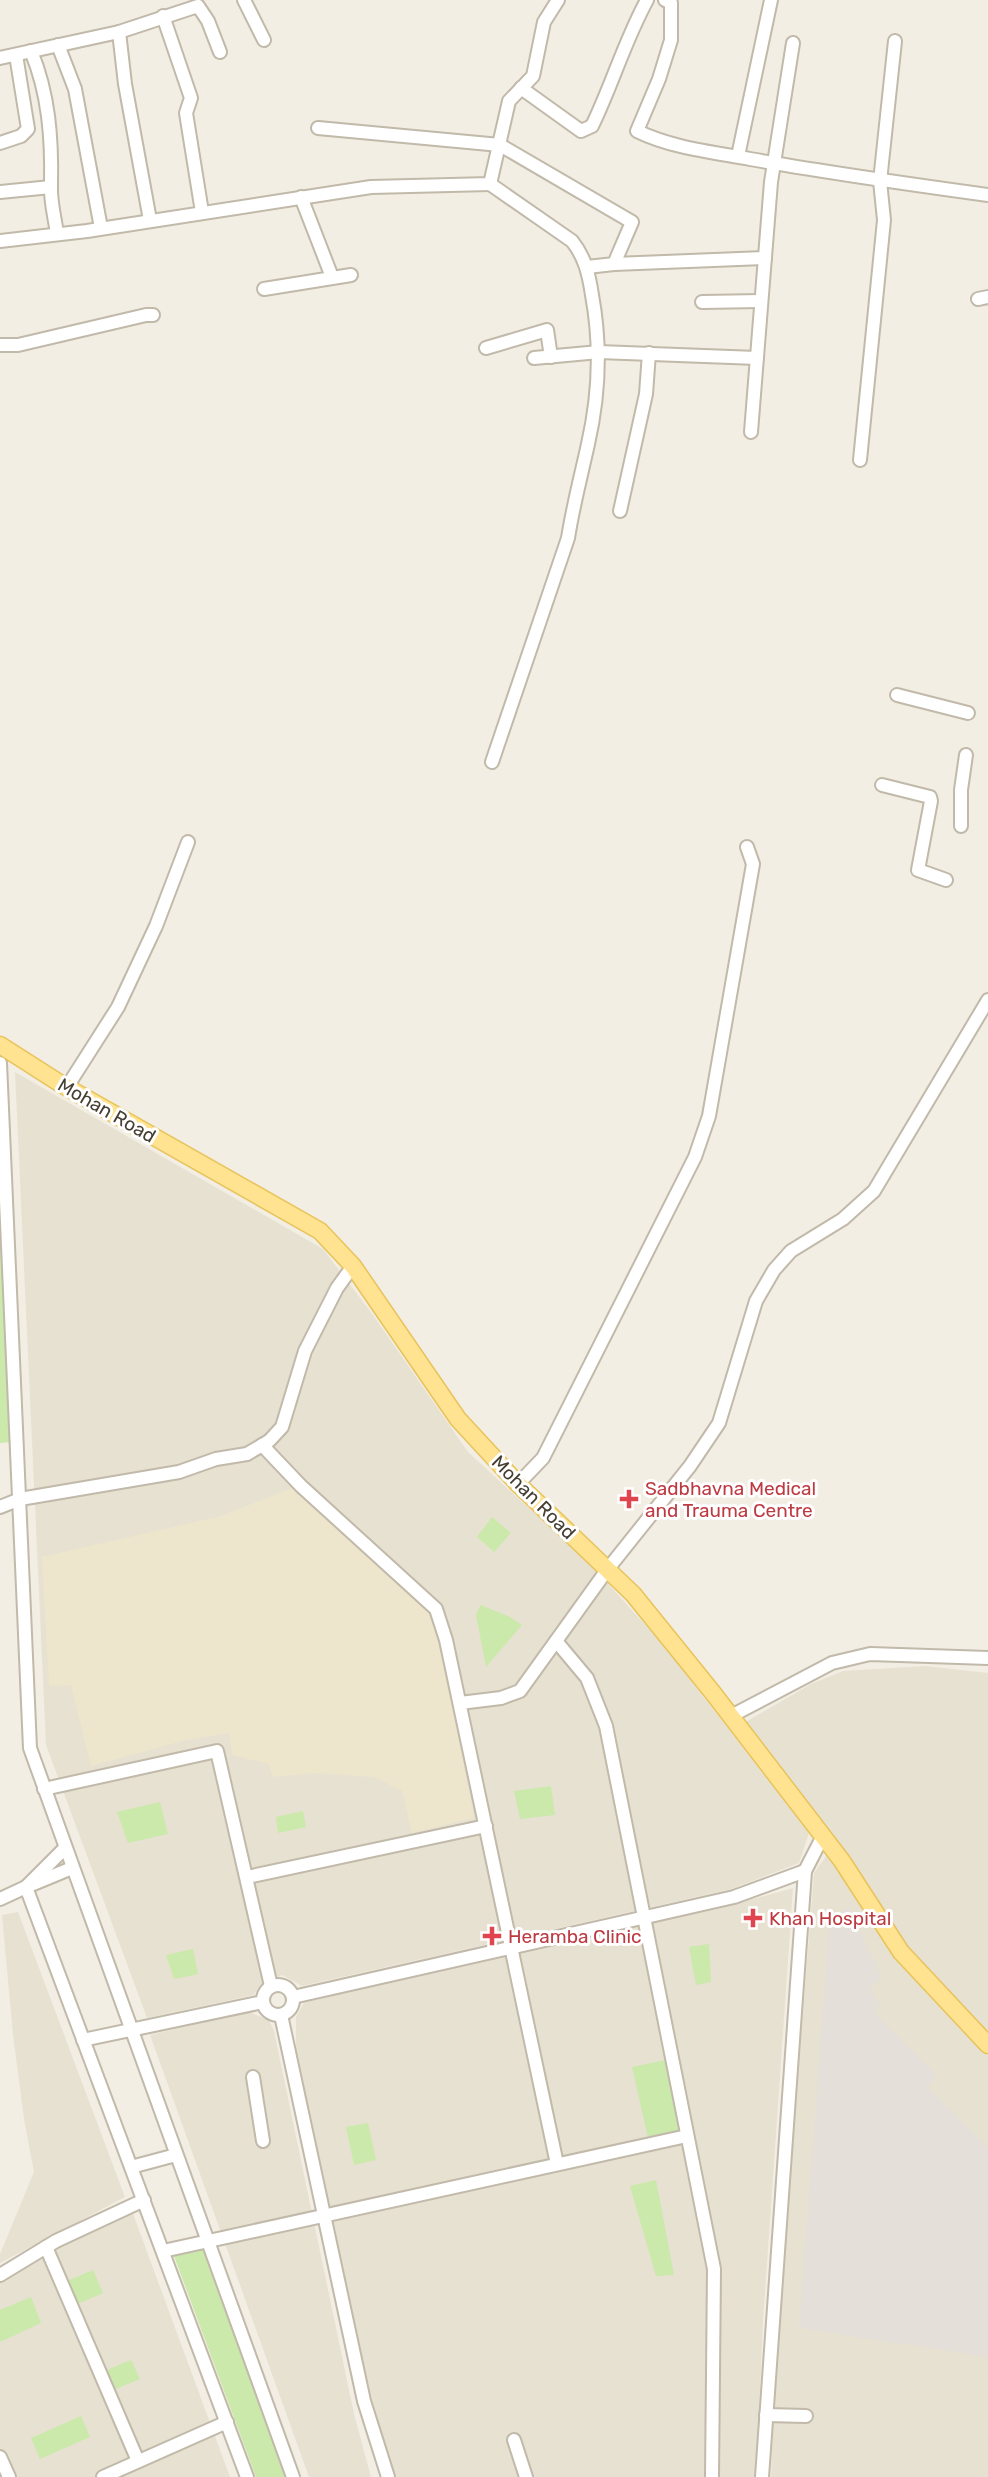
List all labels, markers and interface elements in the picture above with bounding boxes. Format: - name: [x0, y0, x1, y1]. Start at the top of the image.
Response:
- street label: Mohan Road: [54, 1073, 160, 1148]
- street label: Mohan Road: [487, 1451, 580, 1544]
- place label: Sadbhavna Medical and Trauma Centre: [645, 1477, 816, 1522]
- marker: Sadbhavna Medical and Trauma Centre: [619, 1489, 639, 1509]
- place label: Khan Hospital: [769, 1907, 891, 1930]
- marker: Khan Hospital: [743, 1908, 763, 1928]
- place label: Heramba Clinic: [508, 1925, 642, 1948]
- marker: Heramba Clinic: [482, 1926, 502, 1946]

